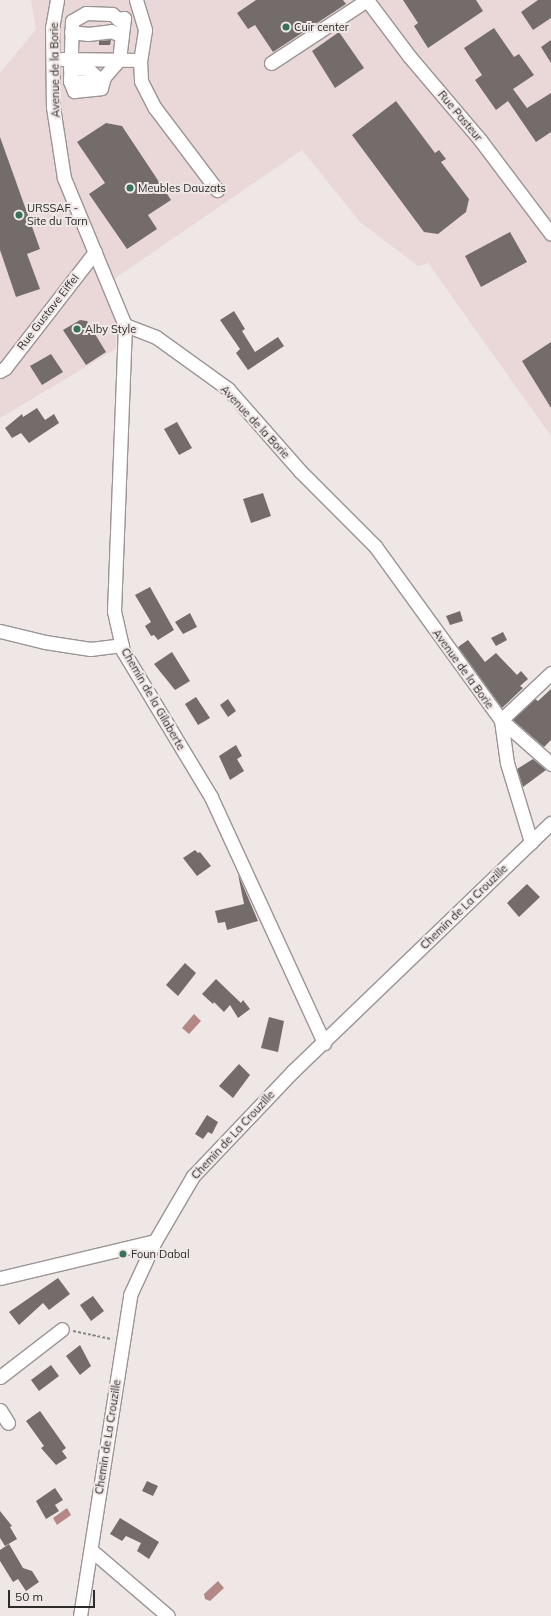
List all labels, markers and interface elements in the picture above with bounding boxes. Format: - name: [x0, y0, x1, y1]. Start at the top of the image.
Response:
- place label: Cuir center: [294, 20, 349, 34]
- street label: Avenue de la Borie: [48, 22, 62, 118]
- marker: Cuir center: [281, 22, 291, 32]
- street label: Rue Pasteur: [435, 88, 485, 144]
- place label: Meubles Dauzats: [138, 181, 226, 195]
- marker: Meubles Dauzats: [125, 183, 135, 193]
- place label: URSSAF - Site du Tarn: [27, 202, 88, 228]
- marker: URSSAF - Site du Tarn: [14, 210, 24, 220]
- street label: Rue Gustave Eiffel: [14, 272, 82, 352]
- place label: Alby Style: [85, 322, 136, 336]
- marker: Alby Style: [72, 324, 82, 334]
- street label: Avenue de la Borie: [218, 383, 292, 461]
- street label: Avenue de la Borie: [430, 627, 496, 711]
- street label: Chemin de la Gilaberte: [118, 646, 188, 752]
- street label: Chemin de La Crouzille: [418, 862, 510, 952]
- street label: Chemin de La Crouzille: [189, 1088, 277, 1182]
- place label: Foun Dabal: [131, 1247, 190, 1261]
- marker: Foun Dabal: [118, 1249, 128, 1259]
- street label: Chemin de La Crouzille: [92, 1379, 124, 1495]
- scale bar: [10, 1582, 97, 1608]
- text: 50 m: [15, 1589, 43, 1604]

